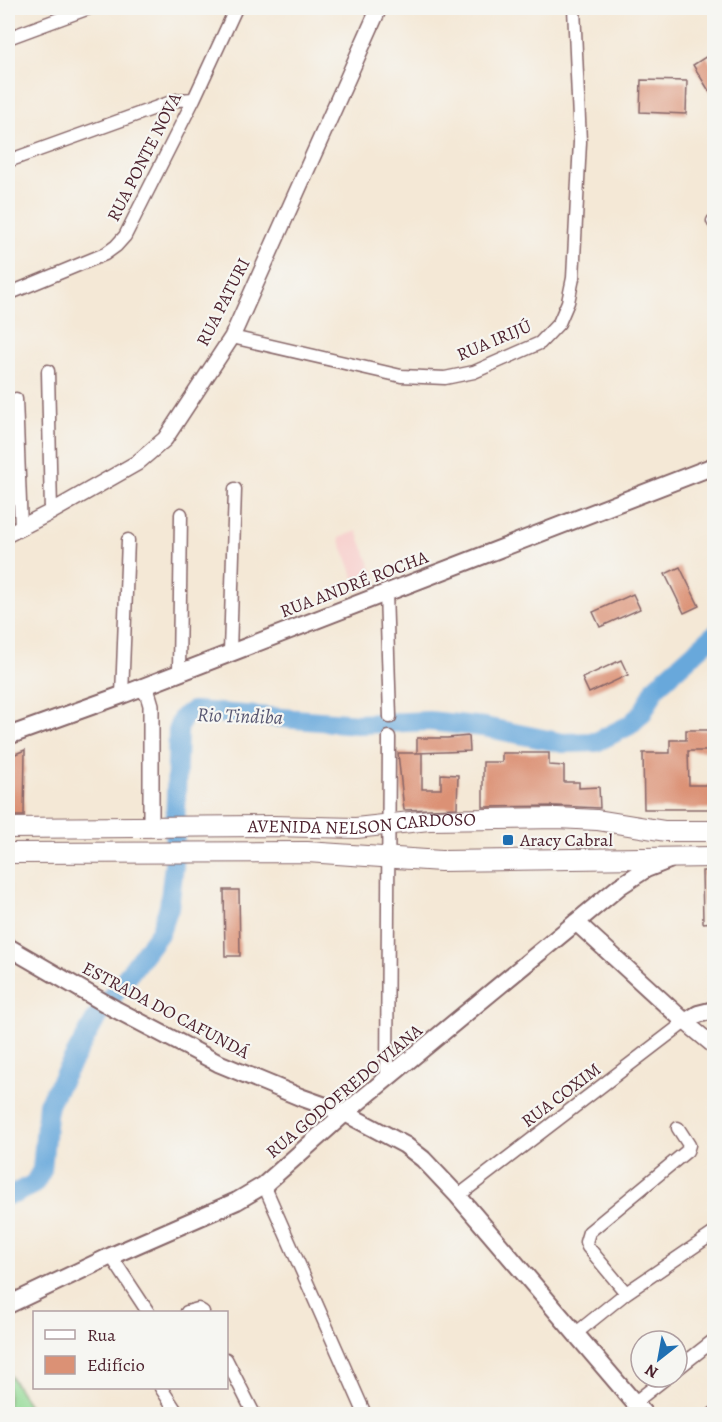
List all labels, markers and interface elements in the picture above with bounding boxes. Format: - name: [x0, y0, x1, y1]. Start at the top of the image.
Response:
- street label: RUA PONTE NOVA: [101, 88, 187, 225]
- street label: RUA PATURI: [191, 254, 255, 350]
- street label: RUA IRIJÚ: [453, 314, 535, 366]
- street label: RUA ANDRÉ ROCHA: [277, 545, 432, 623]
- water label: Rio Tindiba: [196, 701, 284, 731]
- street label: AVENIDA NELSON CARDOSO: [247, 807, 476, 840]
- place label: Aracy Cabral: [519, 828, 613, 852]
- marker: Aracy Cabral: [501, 833, 515, 847]
- street label: ESTRADA DO CAFUNDÁ: [78, 956, 254, 1064]
- street label: RUA GODOFREDO VIANA: [261, 1018, 428, 1164]
- street label: RUA COXIM: [516, 1057, 606, 1133]
- legend: [33, 1311, 228, 1389]
- text: Rua: [87, 1323, 116, 1347]
- north arrow: [629, 1329, 689, 1389]
- text: Edifício: [87, 1353, 145, 1377]
- text: N: [641, 1358, 662, 1383]

